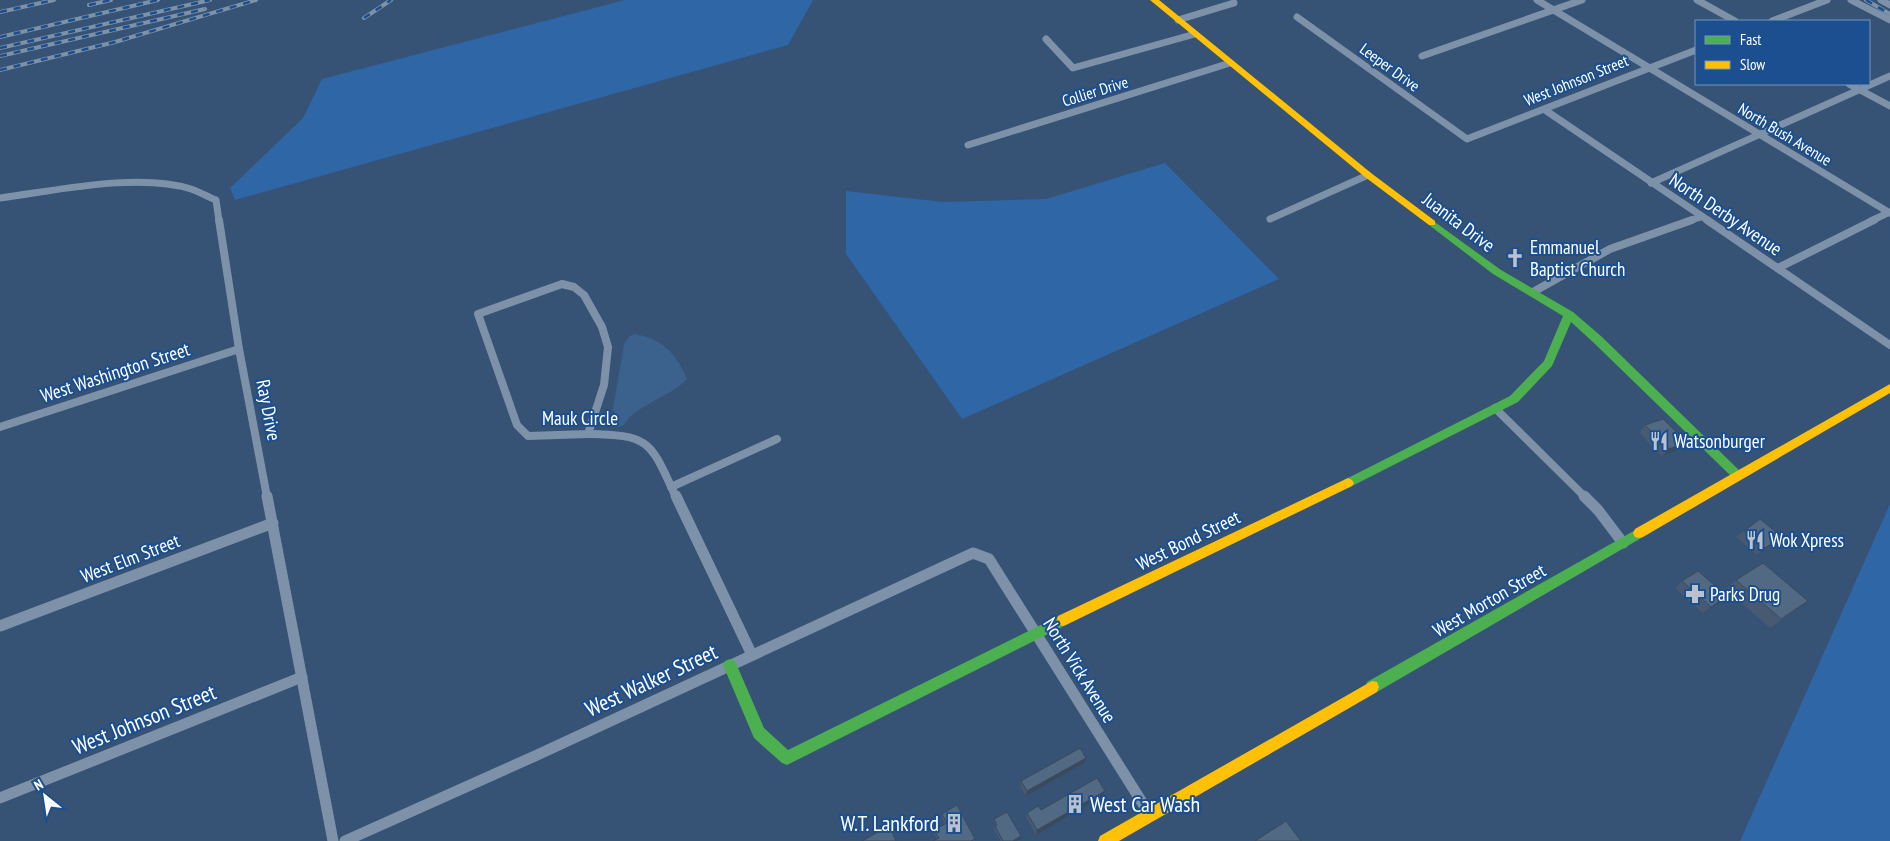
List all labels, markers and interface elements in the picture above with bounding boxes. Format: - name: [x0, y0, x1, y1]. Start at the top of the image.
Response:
- legend: [1695, 20, 1870, 85]
- text: Fast: [1740, 30, 1761, 49]
- street label: Leeper Drive: [1356, 38, 1424, 96]
- street label: West Johnson Street: [1521, 50, 1632, 110]
- text: Slow: [1740, 55, 1765, 74]
- street label: Collier Drive: [1059, 71, 1131, 111]
- street label: North Bush Avenue: [1735, 98, 1835, 170]
- street label: North Derby Avenue: [1665, 167, 1787, 261]
- street label: Juanita Drive: [1417, 186, 1500, 257]
- place label: Emmanuel Baptist Church: [1530, 235, 1625, 281]
- church icon: Emmanuel Baptist Church: [1504, 247, 1526, 269]
- street label: West Washington Street: [37, 336, 193, 407]
- street label: Ray Drive: [251, 377, 287, 443]
- street label: Mauk Circle: [542, 406, 618, 430]
- place label: Watsonburger: [1674, 429, 1766, 453]
- restaurant icon: Watsonburger: [1648, 430, 1670, 452]
- street label: West Bond Street: [1132, 504, 1245, 575]
- street label: West Elm Street: [77, 528, 184, 588]
- place label: Wok Xpress: [1770, 528, 1844, 552]
- restaurant icon: Wok Xpress: [1744, 529, 1766, 551]
- street label: West Morton Street: [1428, 558, 1550, 642]
- place label: Parks Drug: [1710, 582, 1780, 606]
- pharmacy icon: Parks Drug: [1684, 583, 1706, 605]
- street label: North Vick Avenue: [1038, 613, 1122, 727]
- street label: West Walker Street: [581, 637, 721, 723]
- street label: West Johnson Street: [68, 678, 220, 760]
- north arrow: [20, 771, 70, 821]
- text: N: [31, 775, 46, 794]
- place label: West Car Wash: [1090, 790, 1200, 818]
- building icon: West Car Wash: [1064, 793, 1086, 815]
- place label: W.T. Lankford: [840, 809, 939, 837]
- building icon: W.T. Lankford: [943, 812, 965, 834]

